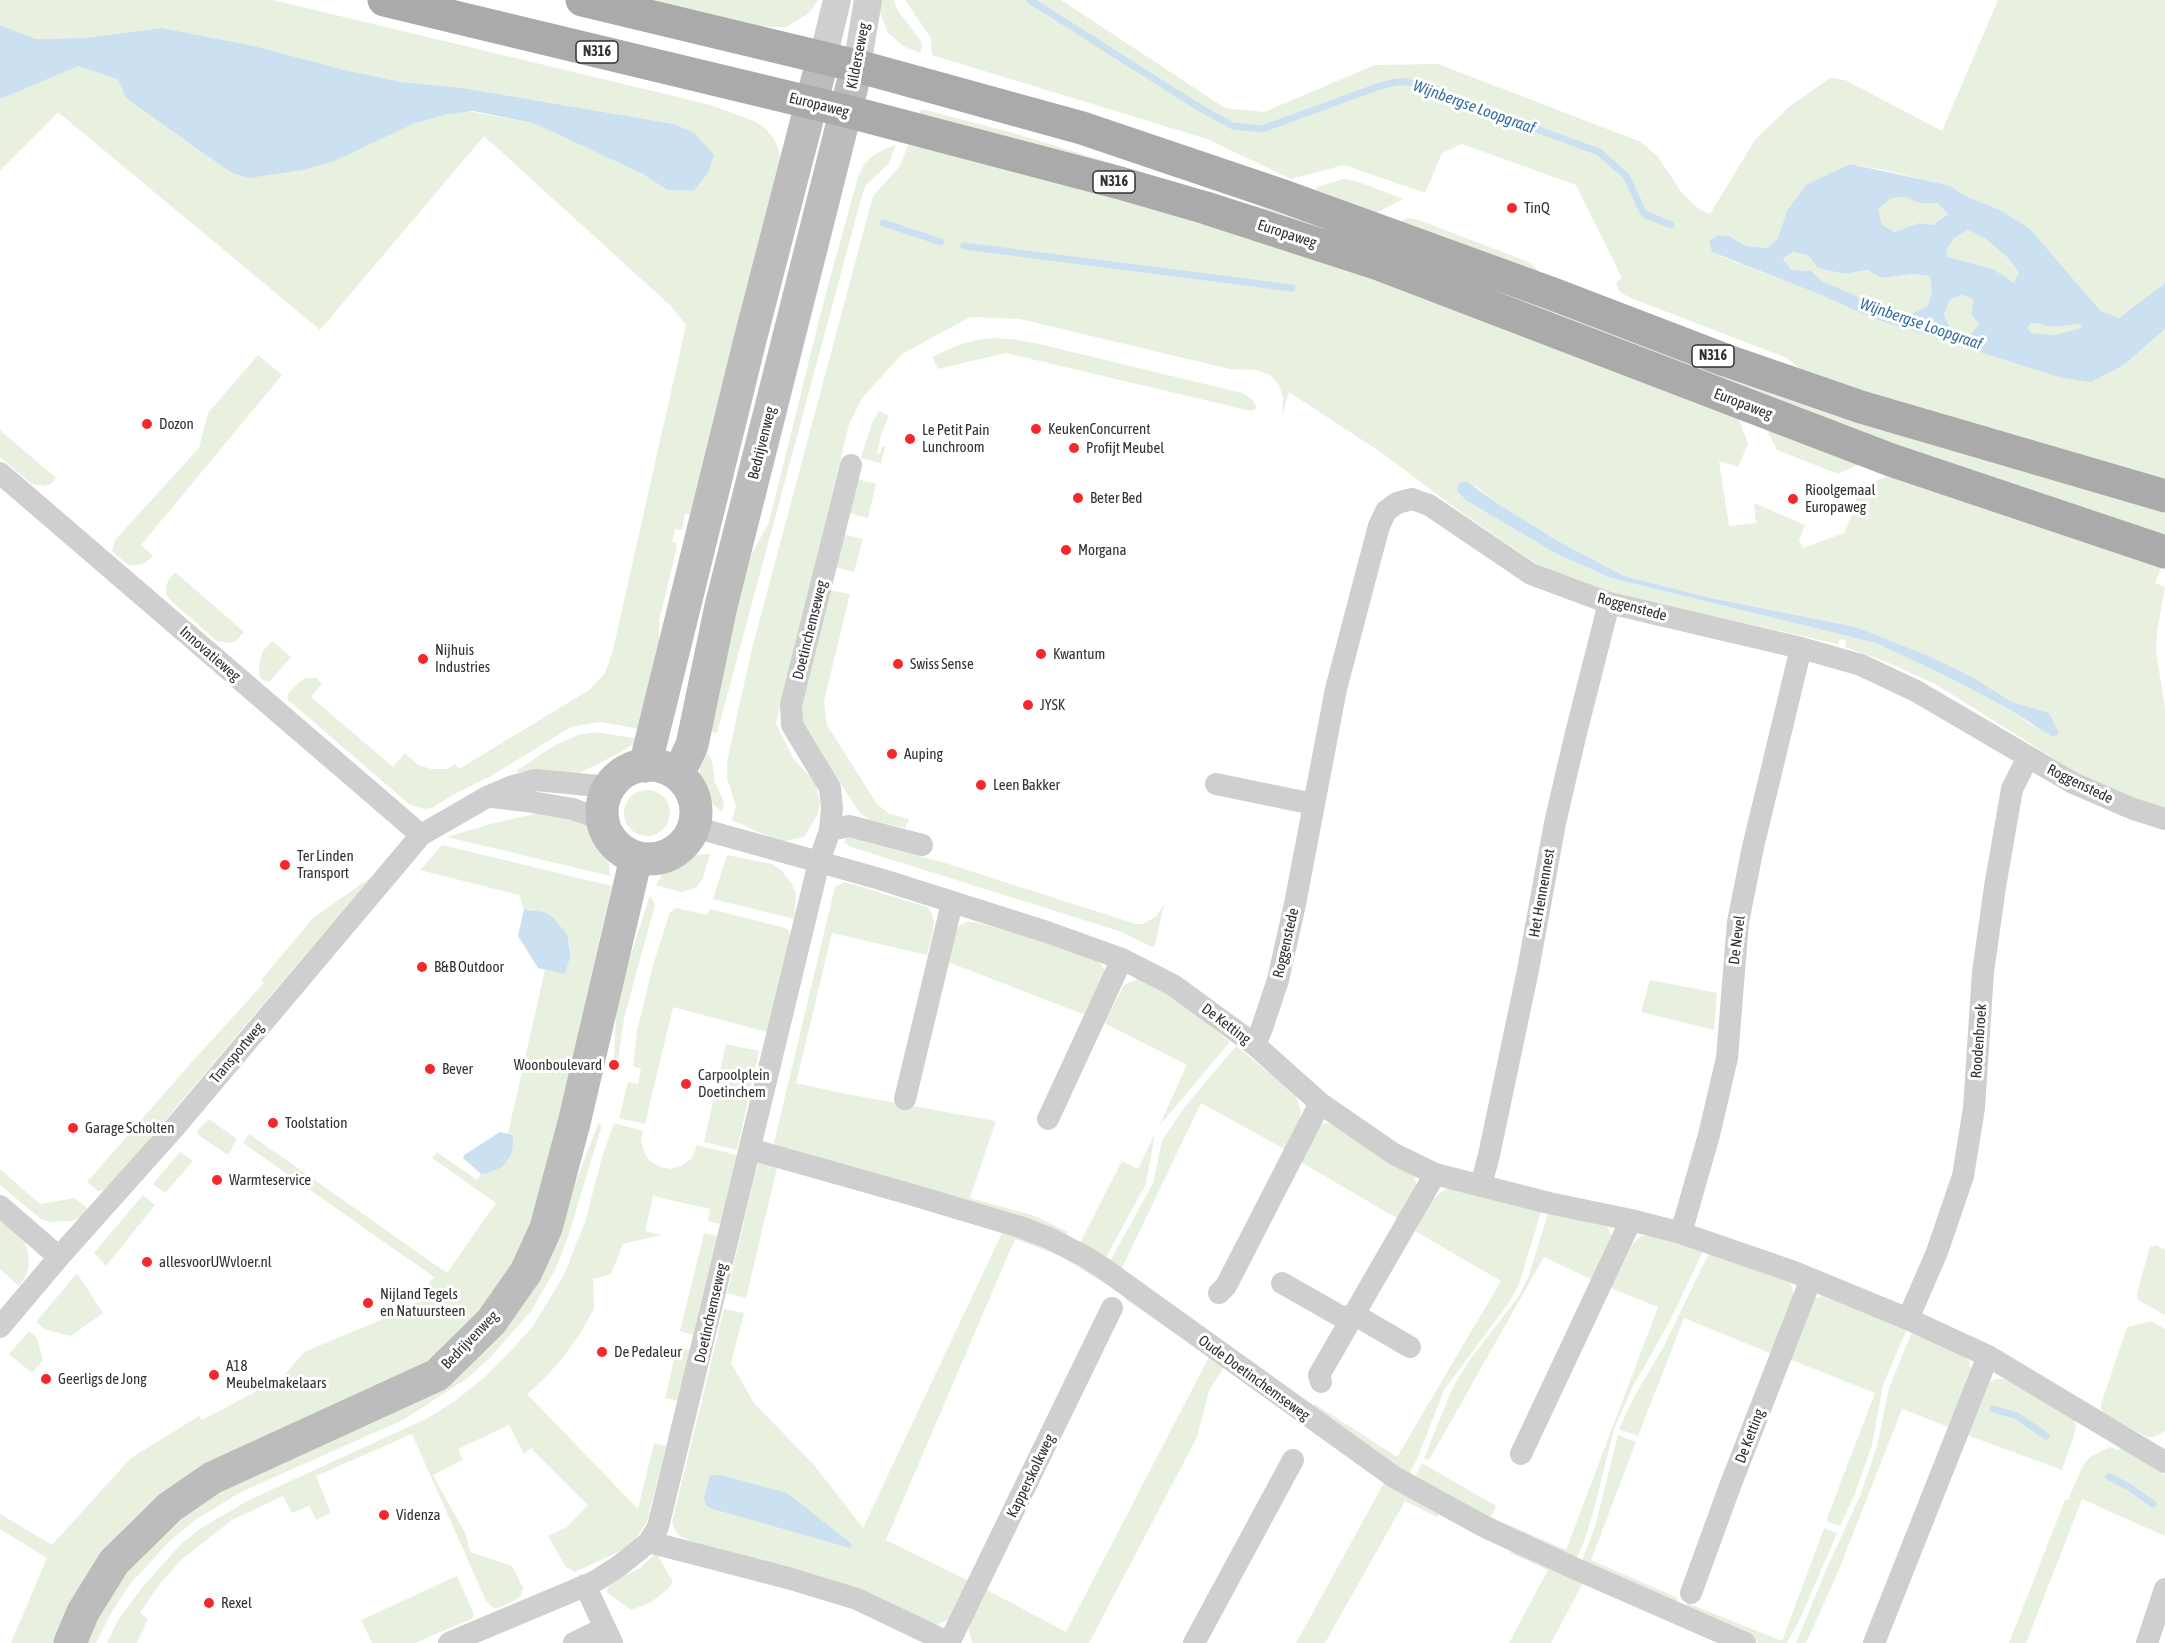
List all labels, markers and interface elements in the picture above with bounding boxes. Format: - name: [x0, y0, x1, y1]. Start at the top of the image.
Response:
- street label: Kilderseweg: [843, 21, 873, 91]
- road number: N316: [576, 41, 618, 63]
- water label: Wijnbergse Loopgraaf: [1410, 76, 1538, 138]
- street label: Europaweg: [787, 89, 851, 121]
- road number: N316: [1093, 171, 1135, 193]
- place label: TinQ: [1524, 199, 1550, 217]
- marker: TinQ: [1505, 201, 1519, 215]
- street label: Europaweg: [1255, 216, 1319, 252]
- water label: Wijnbergse Loopgraaf: [1857, 294, 1985, 354]
- road number: N316: [1692, 345, 1734, 367]
- street label: Europaweg: [1711, 385, 1775, 423]
- street label: Bedrijvenweg: [744, 405, 780, 481]
- place label: Dozon: [159, 415, 194, 433]
- marker: Dozon: [140, 417, 154, 431]
- place label: KeukenConcurrent: [1048, 420, 1151, 438]
- place label: Le Petit Pain Lunchroom: [922, 421, 990, 456]
- marker: KeukenConcurrent: [1029, 422, 1043, 436]
- marker: Le Petit Pain Lunchroom: [903, 432, 917, 446]
- place label: Profijt Meubel: [1086, 439, 1164, 457]
- marker: Profijt Meubel: [1067, 441, 1081, 455]
- place label: Rioolgemaal Europaweg: [1805, 481, 1875, 516]
- place label: Beter Bed: [1090, 489, 1142, 507]
- marker: Beter Bed: [1071, 491, 1085, 505]
- marker: Rioolgemaal Europaweg: [1786, 492, 1800, 506]
- place label: Morgana: [1078, 541, 1126, 559]
- marker: Morgana: [1059, 543, 1073, 557]
- street label: Doetinchemseweg: [789, 578, 831, 682]
- street label: Roggenstede: [1595, 589, 1669, 625]
- street label: Innovatieweg: [176, 623, 244, 685]
- place label: Nijhuis Industries: [435, 641, 490, 676]
- place label: Kwantum: [1053, 645, 1105, 663]
- marker: Kwantum: [1034, 647, 1048, 661]
- marker: Nijhuis Industries: [416, 652, 430, 666]
- place label: Swiss Sense: [910, 655, 974, 673]
- marker: Swiss Sense: [891, 657, 905, 671]
- place label: JYSK: [1040, 696, 1065, 714]
- marker: JYSK: [1021, 698, 1035, 712]
- place label: Auping: [904, 745, 943, 763]
- marker: Auping: [885, 747, 899, 761]
- street label: Roggenstede: [2044, 760, 2116, 808]
- place label: Leen Bakker: [993, 776, 1060, 794]
- marker: Leen Bakker: [974, 778, 988, 792]
- place label: Ter Linden Transport: [297, 847, 354, 882]
- street label: Het Hennennest: [1525, 847, 1559, 939]
- marker: Ter Linden Transport: [278, 858, 292, 872]
- street label: Roggenstede: [1269, 906, 1303, 980]
- street label: De Nevel: [1725, 914, 1749, 966]
- place label: B&B Outdoor: [434, 958, 504, 976]
- marker: B&B Outdoor: [415, 960, 429, 974]
- street label: De Ketting: [1198, 1000, 1254, 1048]
- street label: Roodenbroek: [1967, 1003, 1991, 1079]
- street label: Transportweg: [206, 1019, 268, 1087]
- place label: Woonboulevard: [514, 1056, 602, 1074]
- marker: Woonboulevard: [607, 1058, 621, 1072]
- place label: Bever: [442, 1060, 473, 1078]
- marker: Bever: [423, 1062, 437, 1076]
- place label: Carpoolplein Doetinchem: [698, 1066, 770, 1101]
- marker: Carpoolplein Doetinchem: [679, 1077, 693, 1091]
- place label: Toolstation: [285, 1114, 347, 1132]
- marker: Toolstation: [266, 1116, 280, 1130]
- place label: Garage Scholten: [85, 1119, 174, 1137]
- marker: Garage Scholten: [66, 1121, 80, 1135]
- place label: Warmteservice: [229, 1171, 311, 1189]
- marker: Warmteservice: [210, 1173, 224, 1187]
- place label: allesvoorUWvloer.nl: [159, 1253, 272, 1271]
- marker: allesvoorUWvloer.nl: [140, 1255, 154, 1269]
- street label: Doetinchemseweg: [691, 1261, 731, 1365]
- place label: Nijland Tegels en Natuursteen: [380, 1285, 465, 1320]
- marker: Nijland Tegels en Natuursteen: [361, 1296, 375, 1310]
- street label: Bedrijvenweg: [438, 1307, 502, 1373]
- street label: Oude Doetinchemseweg: [1195, 1331, 1313, 1425]
- place label: De Pedaleur: [614, 1343, 682, 1361]
- marker: De Pedaleur: [595, 1345, 609, 1359]
- place label: A18 Meubelmakelaars: [226, 1357, 327, 1392]
- marker: A18 Meubelmakelaars: [207, 1368, 221, 1382]
- place label: Geerligs de Jong: [58, 1370, 147, 1388]
- marker: Geerligs de Jong: [39, 1372, 53, 1386]
- street label: De Ketting: [1731, 1406, 1769, 1466]
- street label: Kapperskolkweg: [1003, 1431, 1059, 1521]
- place label: Videnza: [396, 1506, 440, 1524]
- marker: Videnza: [377, 1508, 391, 1522]
- place label: Rexel: [221, 1594, 252, 1612]
- marker: Rexel: [202, 1596, 216, 1610]

